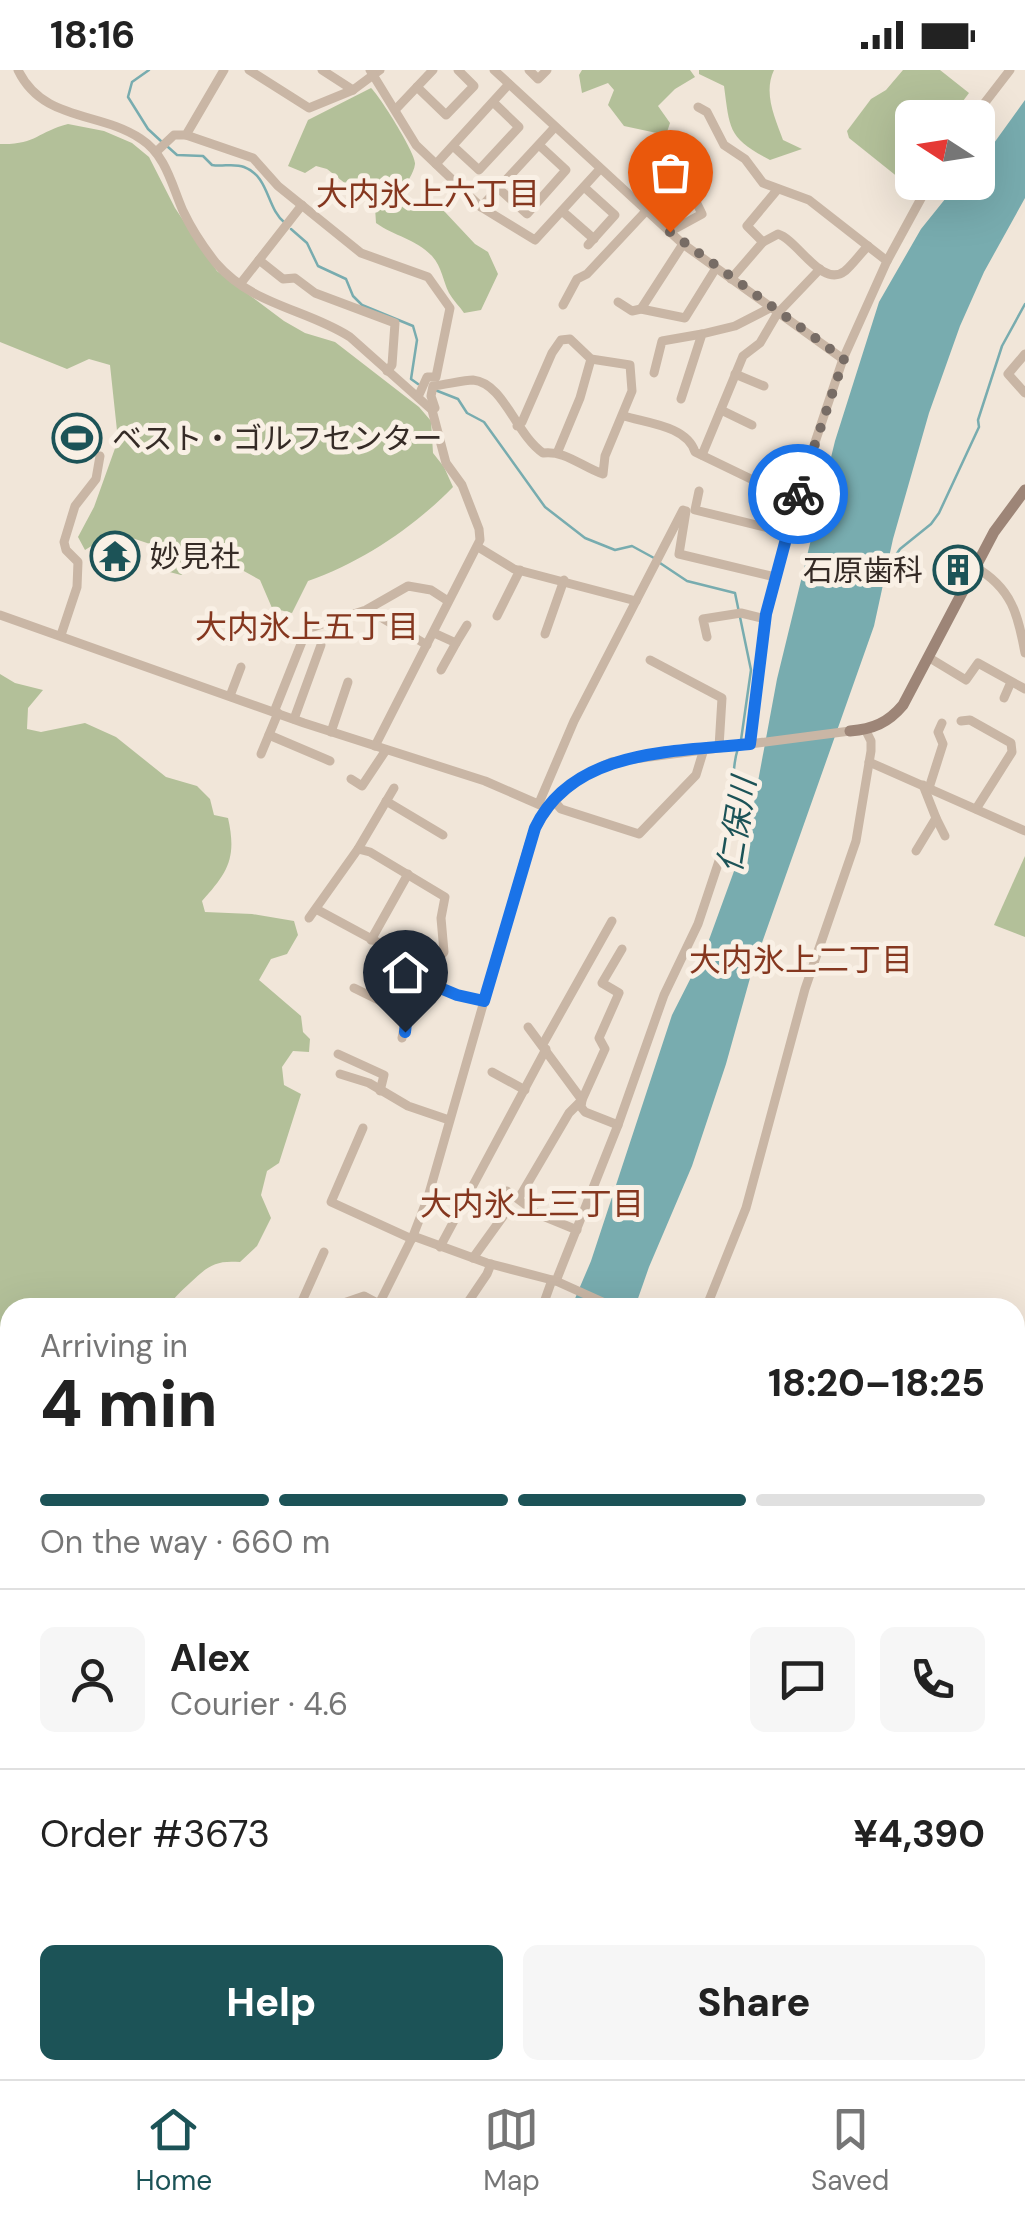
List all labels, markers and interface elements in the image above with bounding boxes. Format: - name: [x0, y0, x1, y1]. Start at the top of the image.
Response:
- text: 18:16: [50, 10, 135, 60]
- north arrow: [895, 100, 995, 200]
- map controls: [895, 100, 995, 200]
- pin: [628, 130, 713, 233]
- icon: bag: [643, 145, 698, 200]
- district label: 大内氷上六丁目: [316, 173, 540, 215]
- sports icon: ベスト・ゴルフセンター: [51, 412, 103, 464]
- place label: ベスト・ゴルフセンター: [112, 419, 443, 458]
- courier: [748, 444, 848, 544]
- icon: bike: [771, 467, 826, 522]
- temple icon: 妙見社: [89, 530, 141, 582]
- place label: 妙見社: [150, 537, 240, 576]
- building icon: 石原歯科: [932, 544, 984, 596]
- place label: 石原歯科: [803, 551, 923, 590]
- district label: 大内氷上五丁目: [195, 606, 419, 648]
- water label: 仁保川: [709, 771, 766, 876]
- pin: [363, 930, 448, 1033]
- district label: 大内氷上二丁目: [689, 939, 913, 981]
- icon: home: [378, 945, 433, 1000]
- district label: 大内氷上三丁目: [420, 1183, 644, 1225]
- text: Arriving in: [40, 1325, 188, 1367]
- text: 18:20–18:25: [768, 1358, 985, 1408]
- text: 4 min: [40, 1362, 218, 1446]
- text: On the way · 660 m: [40, 1521, 330, 1563]
- button: person: [40, 1627, 145, 1732]
- button: chat: [750, 1627, 855, 1732]
- button: phone: [880, 1627, 985, 1732]
- text: Alex: [170, 1633, 250, 1683]
- text: Courier · 4.6: [170, 1683, 348, 1725]
- text: Order #3673: [40, 1809, 270, 1859]
- text: ¥4,390: [853, 1809, 985, 1859]
- button: Help: [40, 1945, 503, 2060]
- button: Share: [523, 1945, 985, 2060]
- tab: Home: [136, 2102, 212, 2199]
- tab: Map: [483, 2102, 540, 2199]
- tab: Saved: [811, 2102, 889, 2199]

